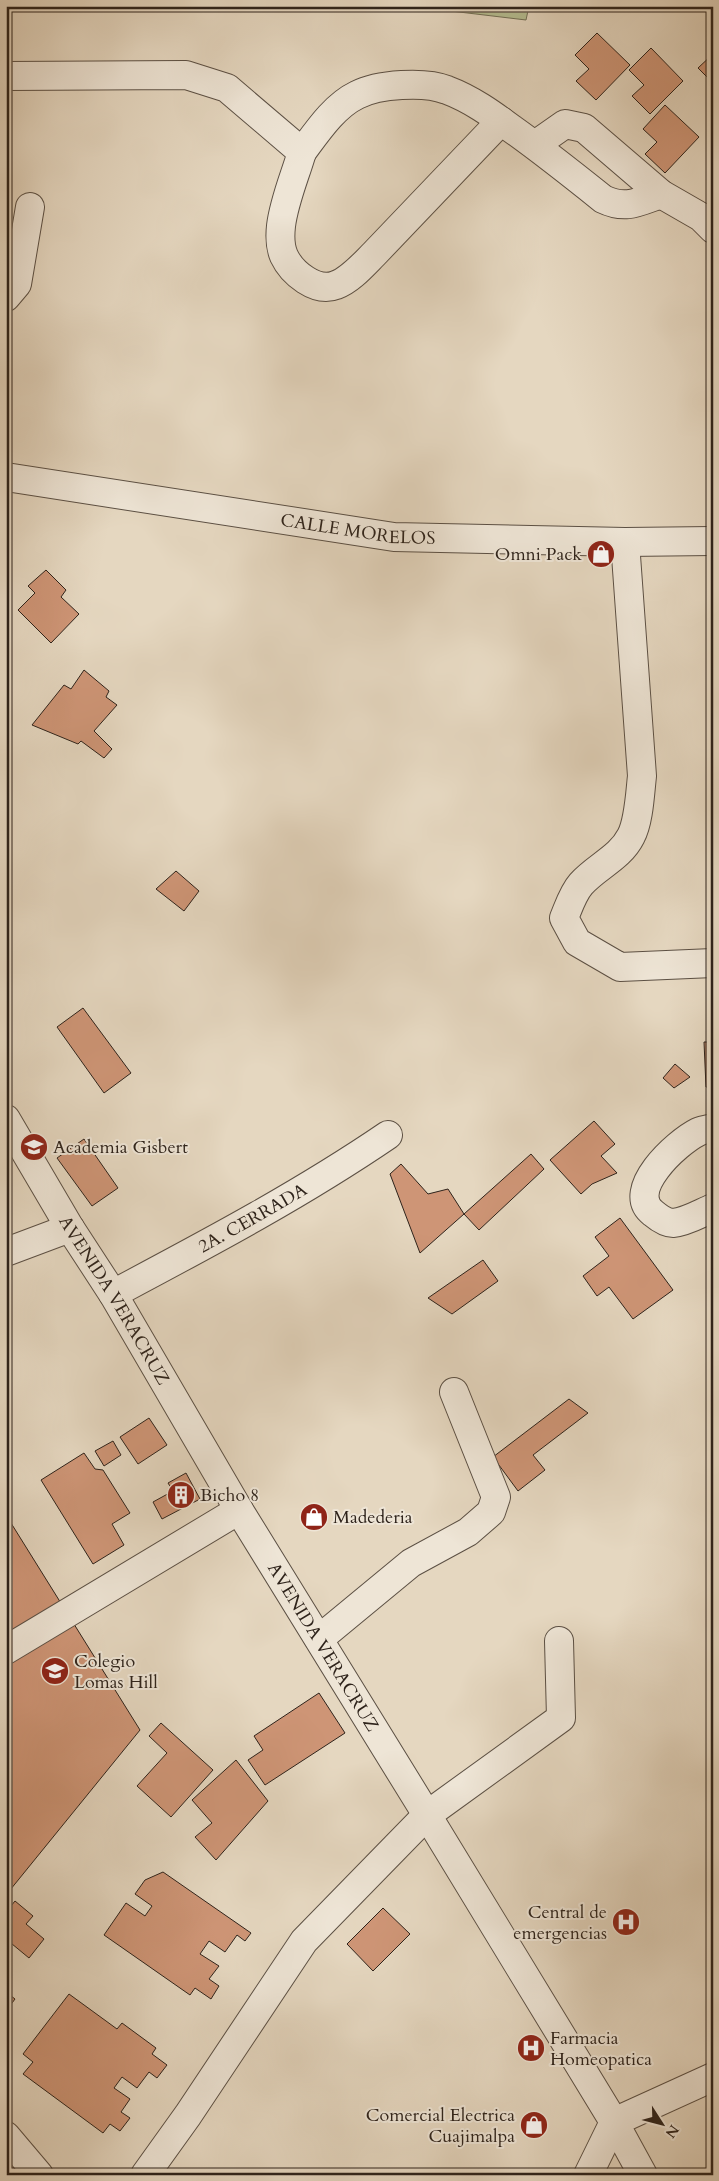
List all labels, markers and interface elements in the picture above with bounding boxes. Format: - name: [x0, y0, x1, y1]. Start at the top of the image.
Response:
- street label: CALLE MORELOS: [279, 507, 436, 550]
- shop icon: Omni Pack: [586, 539, 616, 569]
- place label: Omni Pack: [495, 542, 582, 567]
- school or university icon: Academia Gisbert: [19, 1132, 49, 1162]
- place label: Academia Gisbert: [53, 1135, 188, 1160]
- street label: 2A. CERRADA: [194, 1177, 312, 1259]
- street label: AVENIDA VERACRUZ: [53, 1211, 176, 1389]
- building icon: Bicho 8: [166, 1480, 196, 1510]
- place label: Bicho 8: [200, 1483, 259, 1508]
- shop icon: Madederia: [299, 1502, 329, 1532]
- place label: Madederia: [333, 1505, 413, 1530]
- street label: AVENIDA VERACRUZ: [262, 1558, 385, 1736]
- place label: Colegio Lomas Hill: [74, 1649, 158, 1695]
- school or university icon: Colegio Lomas Hill: [40, 1656, 70, 1686]
- place label: Central de emergencias: [513, 1900, 607, 1946]
- hospital icon: Central de emergencias: [611, 1907, 641, 1937]
- place label: Farmacia Homeopatica: [550, 2026, 652, 2072]
- hospital icon: Farmacia Homeopatica: [516, 2033, 546, 2063]
- north arrow: [636, 2098, 686, 2148]
- place label: Comercial Electrica Cuajimalpa: [366, 2103, 515, 2149]
- shop icon: Comercial Electrica Cuajimalpa: [519, 2110, 549, 2140]
- text: N: [661, 2121, 683, 2142]

